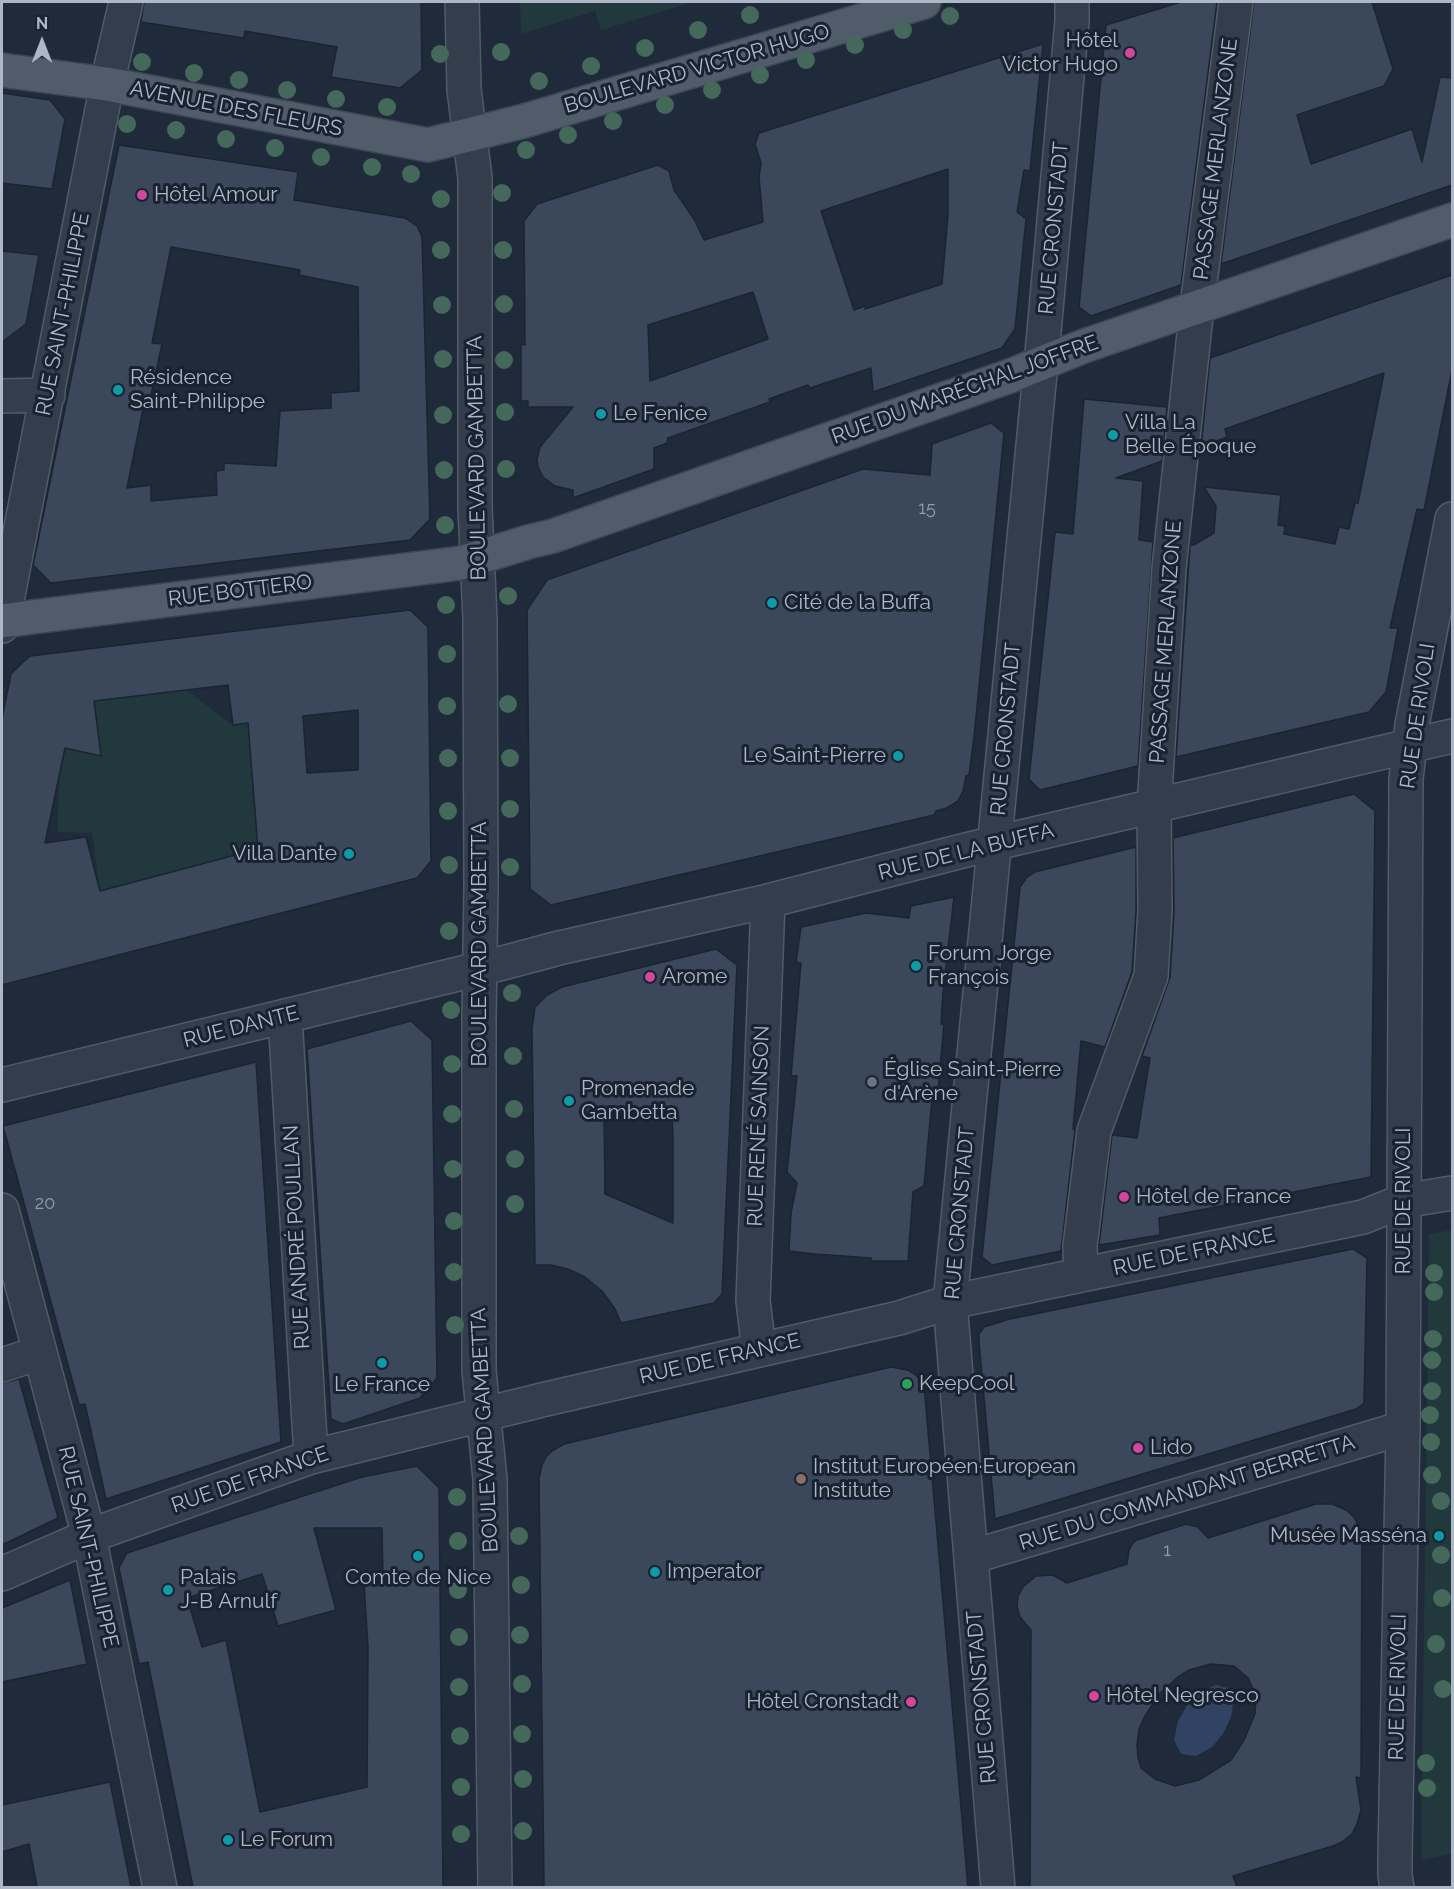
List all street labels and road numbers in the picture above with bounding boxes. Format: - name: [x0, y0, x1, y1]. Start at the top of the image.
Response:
- street label: BOULEVARD VICTOR HUGO: [561, 19, 833, 119]
- street label: PASSAGE MERLANZONE: [1189, 37, 1243, 281]
- street label: AVENUE DES FLEURS: [128, 76, 344, 142]
- street label: RUE CRONSTADT: [1034, 140, 1074, 316]
- street label: RUE SAINT-PHILIPPE: [31, 210, 95, 418]
- street label: RUE DU MARÉCHAL JOFFRE: [828, 330, 1102, 450]
- street label: BOULEVARD GAMBETTA: [462, 335, 492, 581]
- street label: PASSAGE MERLANZONE: [1145, 520, 1187, 764]
- street label: RUE BOTTERO: [167, 570, 313, 612]
- street label: RUE CRONSTADT: [986, 641, 1026, 817]
- street label: RUE DE RIVOLI: [1395, 642, 1441, 790]
- street label: RUE DE LA BUFFA: [876, 818, 1056, 886]
- street label: BOULEVARD GAMBETTA: [467, 822, 493, 1066]
- street label: RUE DANTE: [181, 1000, 301, 1054]
- street label: RUE RENÉ SAINSON: [743, 1025, 775, 1227]
- street label: RUE ANDRÉ POULLAN: [279, 1124, 315, 1350]
- street label: RUE CRONSTADT: [940, 1125, 980, 1301]
- street label: RUE DE RIVOLI: [1391, 1128, 1417, 1274]
- street label: RUE DE FRANCE: [1111, 1223, 1277, 1281]
- street label: BOULEVARD GAMBETTA: [466, 1307, 504, 1553]
- street label: RUE DE FRANCE: [637, 1328, 803, 1390]
- street label: RUE DU COMMANDANT BERRETTA: [1016, 1430, 1358, 1556]
- street label: RUE DE FRANCE: [168, 1441, 332, 1519]
- street label: RUE SAINT-PHILIPPE: [53, 1444, 123, 1650]
- street label: RUE CRONSTADT: [962, 1609, 1002, 1785]
- street label: RUE DE RIVOLI: [1384, 1613, 1412, 1761]

